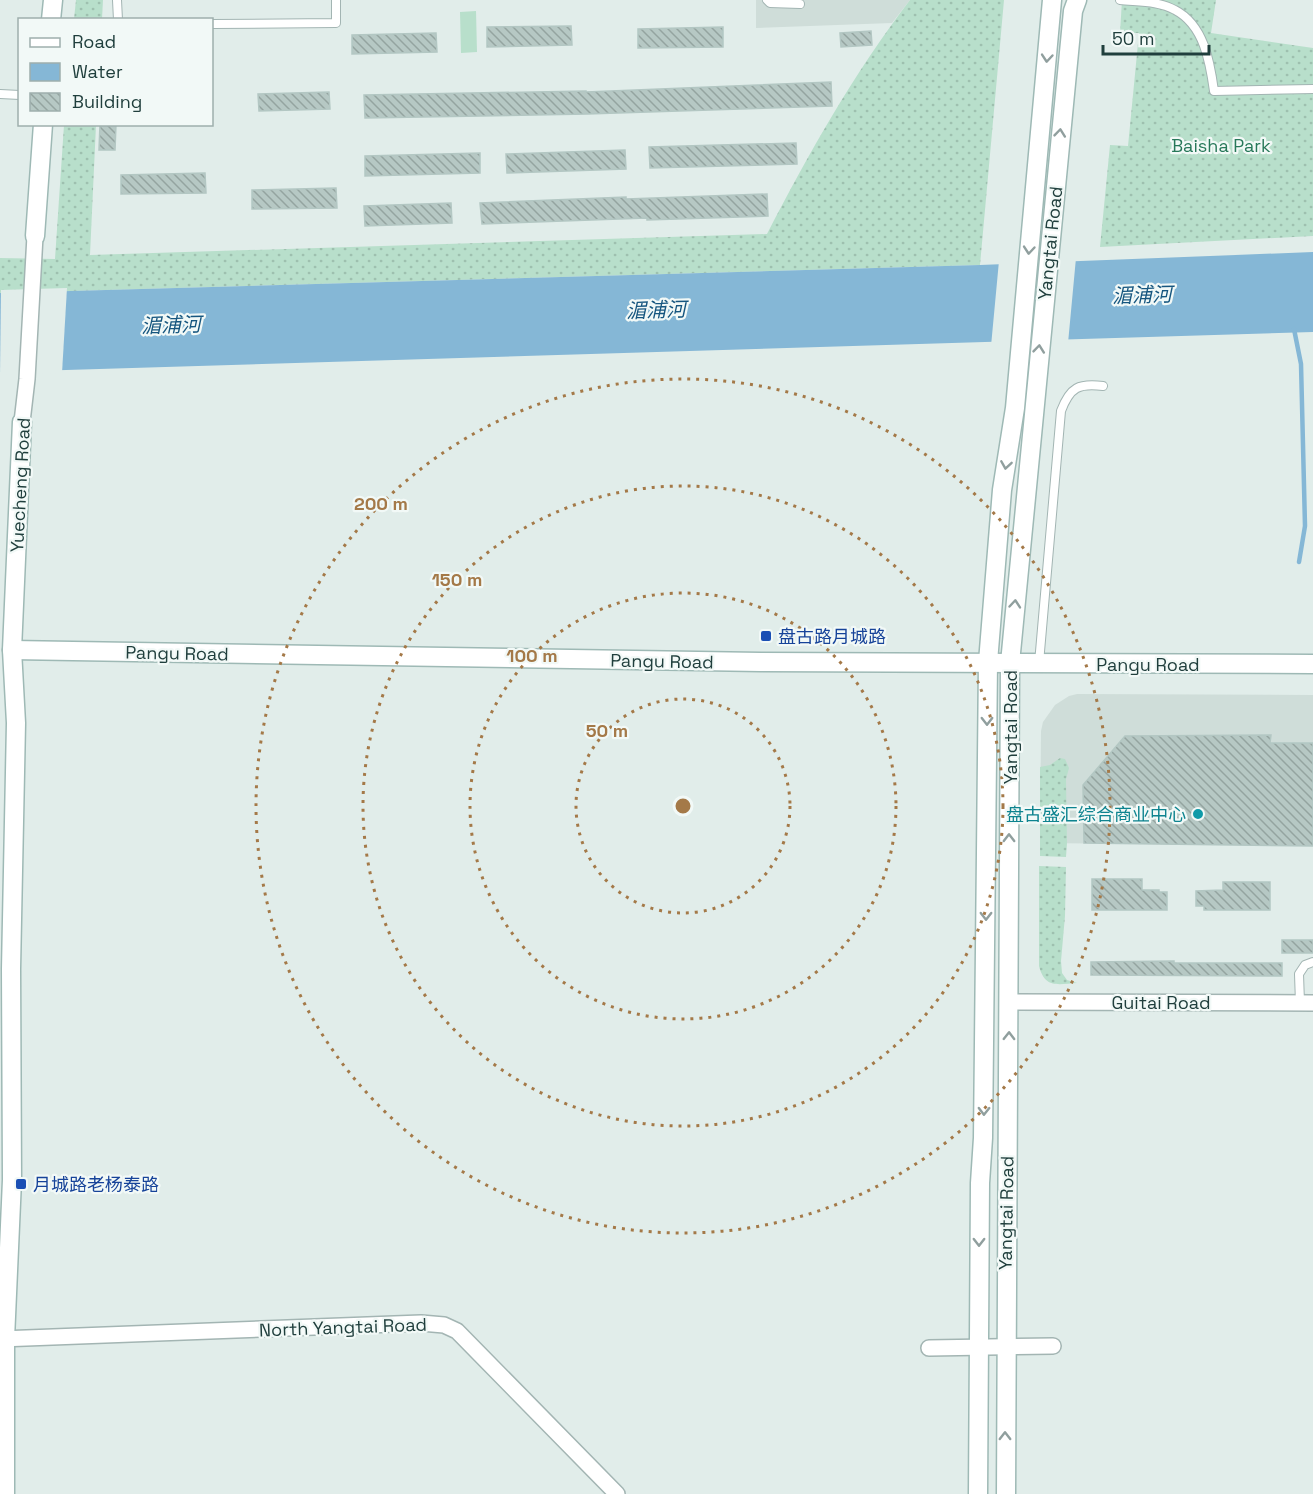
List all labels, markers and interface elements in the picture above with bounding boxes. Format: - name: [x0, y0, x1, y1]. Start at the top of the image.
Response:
- legend: [18, 18, 213, 126]
- scale bar: [1103, 18, 1210, 56]
- text: 50 m: [1112, 27, 1154, 50]
- text: Road: [72, 30, 116, 53]
- one-way arrow: [1041, 54, 1054, 63]
- text: Water: [72, 60, 123, 83]
- text: Building: [72, 90, 142, 113]
- one-way arrow: [1054, 129, 1066, 138]
- park label: Baisha Park: [1171, 134, 1271, 157]
- street label: Yangtai Road: [1033, 185, 1067, 301]
- one-way arrow: [1023, 245, 1036, 255]
- water label: 湄浦河: [1112, 281, 1176, 309]
- water label: 湄浦河: [626, 296, 690, 324]
- water label: 湄浦河: [141, 311, 205, 339]
- one-way arrow: [1032, 344, 1045, 353]
- street label: Yuecheng Road: [5, 417, 35, 553]
- one-way arrow: [1000, 461, 1012, 470]
- text: 200 m: [354, 492, 408, 515]
- text: 150 m: [432, 568, 482, 591]
- one-way arrow: [1008, 600, 1021, 609]
- place label: 盘古路月城路: [778, 625, 886, 648]
- marker: 盘古路月城路: [759, 629, 773, 643]
- street label: Pangu Road: [125, 641, 229, 665]
- text: 100 m: [506, 644, 558, 667]
- street label: Pangu Road: [610, 649, 714, 673]
- street label: Pangu Road: [1096, 653, 1200, 676]
- street label: Yangtai Road: [999, 670, 1022, 784]
- one-way arrow: [981, 716, 993, 725]
- text: 50 m: [586, 719, 628, 742]
- centre of rings: [673, 796, 693, 816]
- place label: 盘古盛汇综合商业中心: [1006, 803, 1186, 826]
- marker: 盘古盛汇综合商业中心: [1191, 807, 1205, 821]
- one-way arrow: [1003, 834, 1015, 843]
- one-way arrow: [980, 911, 992, 920]
- street label: Guitai Road: [1111, 991, 1211, 1014]
- one-way arrow: [1003, 1032, 1015, 1041]
- one-way arrow: [978, 1106, 990, 1115]
- street label: Yangtai Road: [994, 1156, 1018, 1270]
- place label: 月城路老杨泰路: [33, 1173, 159, 1196]
- marker: 月城路老杨泰路: [14, 1177, 28, 1191]
- one-way arrow: [973, 1237, 985, 1246]
- street label: North Yangtai Road: [259, 1313, 427, 1341]
- one-way arrow: [999, 1431, 1011, 1440]

